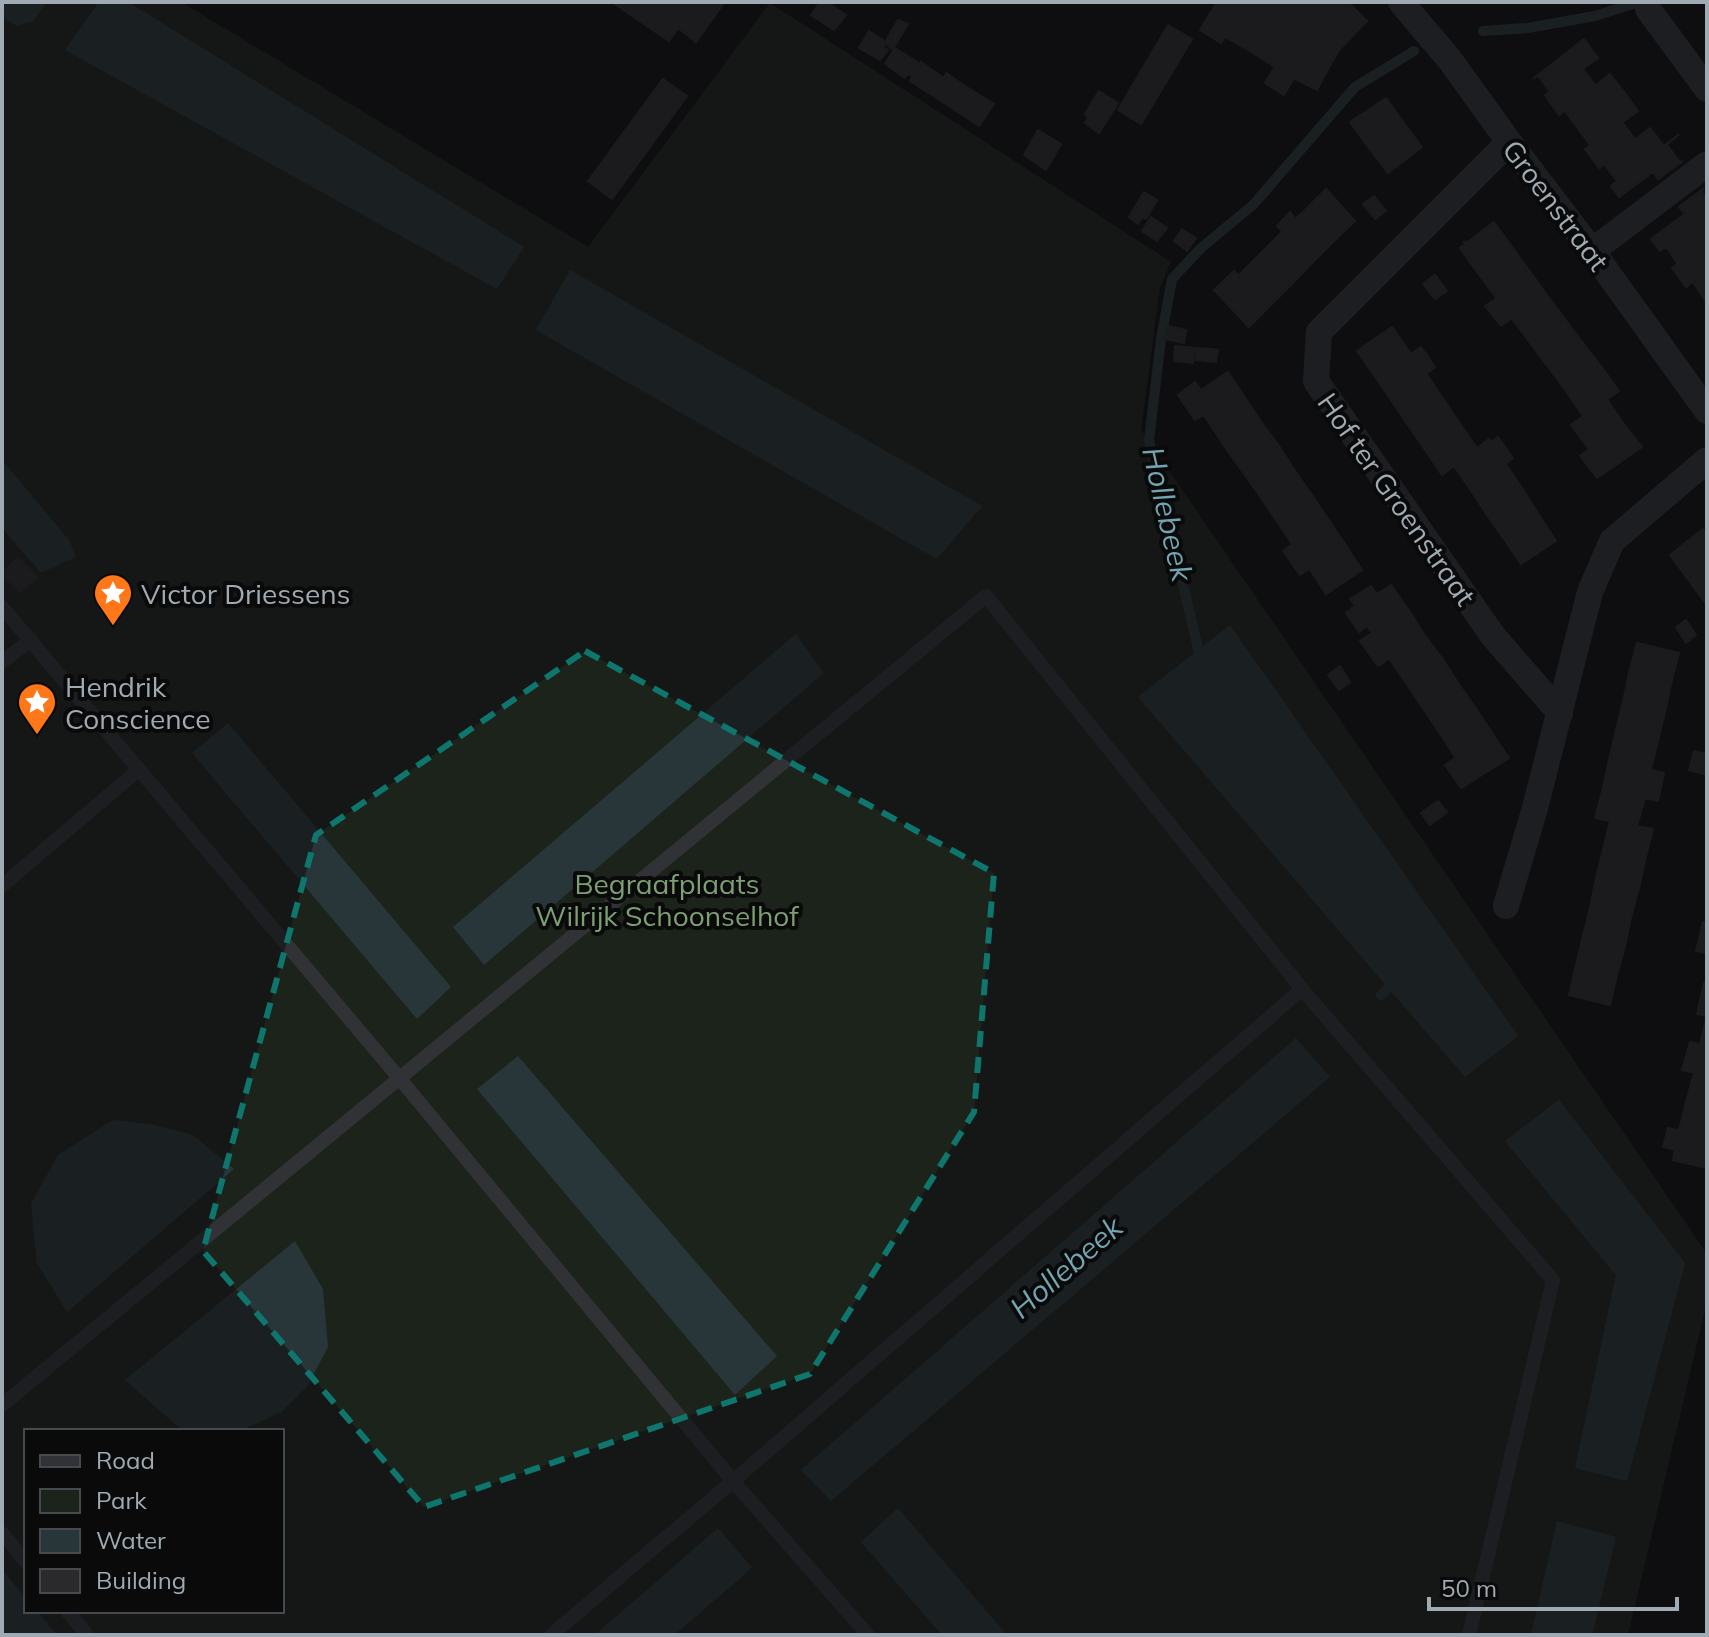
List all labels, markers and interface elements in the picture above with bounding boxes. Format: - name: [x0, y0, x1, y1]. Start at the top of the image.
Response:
- street label: Groenstraat: [1495, 133, 1617, 278]
- street label: Hof ter Groenstraat: [1311, 386, 1484, 612]
- water label: Hollebeek: [1134, 443, 1202, 586]
- place icon: Victor Driessens: [92, 572, 134, 627]
- place label: Victor Driessens: [141, 576, 350, 611]
- place label: Hendrik Conscience: [65, 669, 210, 736]
- place icon: Hendrik Conscience: [16, 681, 58, 736]
- park label: Begraafplaats Wilrijk Schoonselhof: [535, 866, 799, 933]
- water label: Hollebeek: [1002, 1207, 1131, 1326]
- legend: [24, 1429, 284, 1613]
- text: Road: [96, 1445, 155, 1475]
- text: Park: [96, 1485, 147, 1515]
- text: Water: [96, 1525, 166, 1555]
- scale bar: [1429, 1561, 1677, 1611]
- text: Building: [96, 1565, 186, 1595]
- text: 50 m: [1441, 1573, 1497, 1603]

